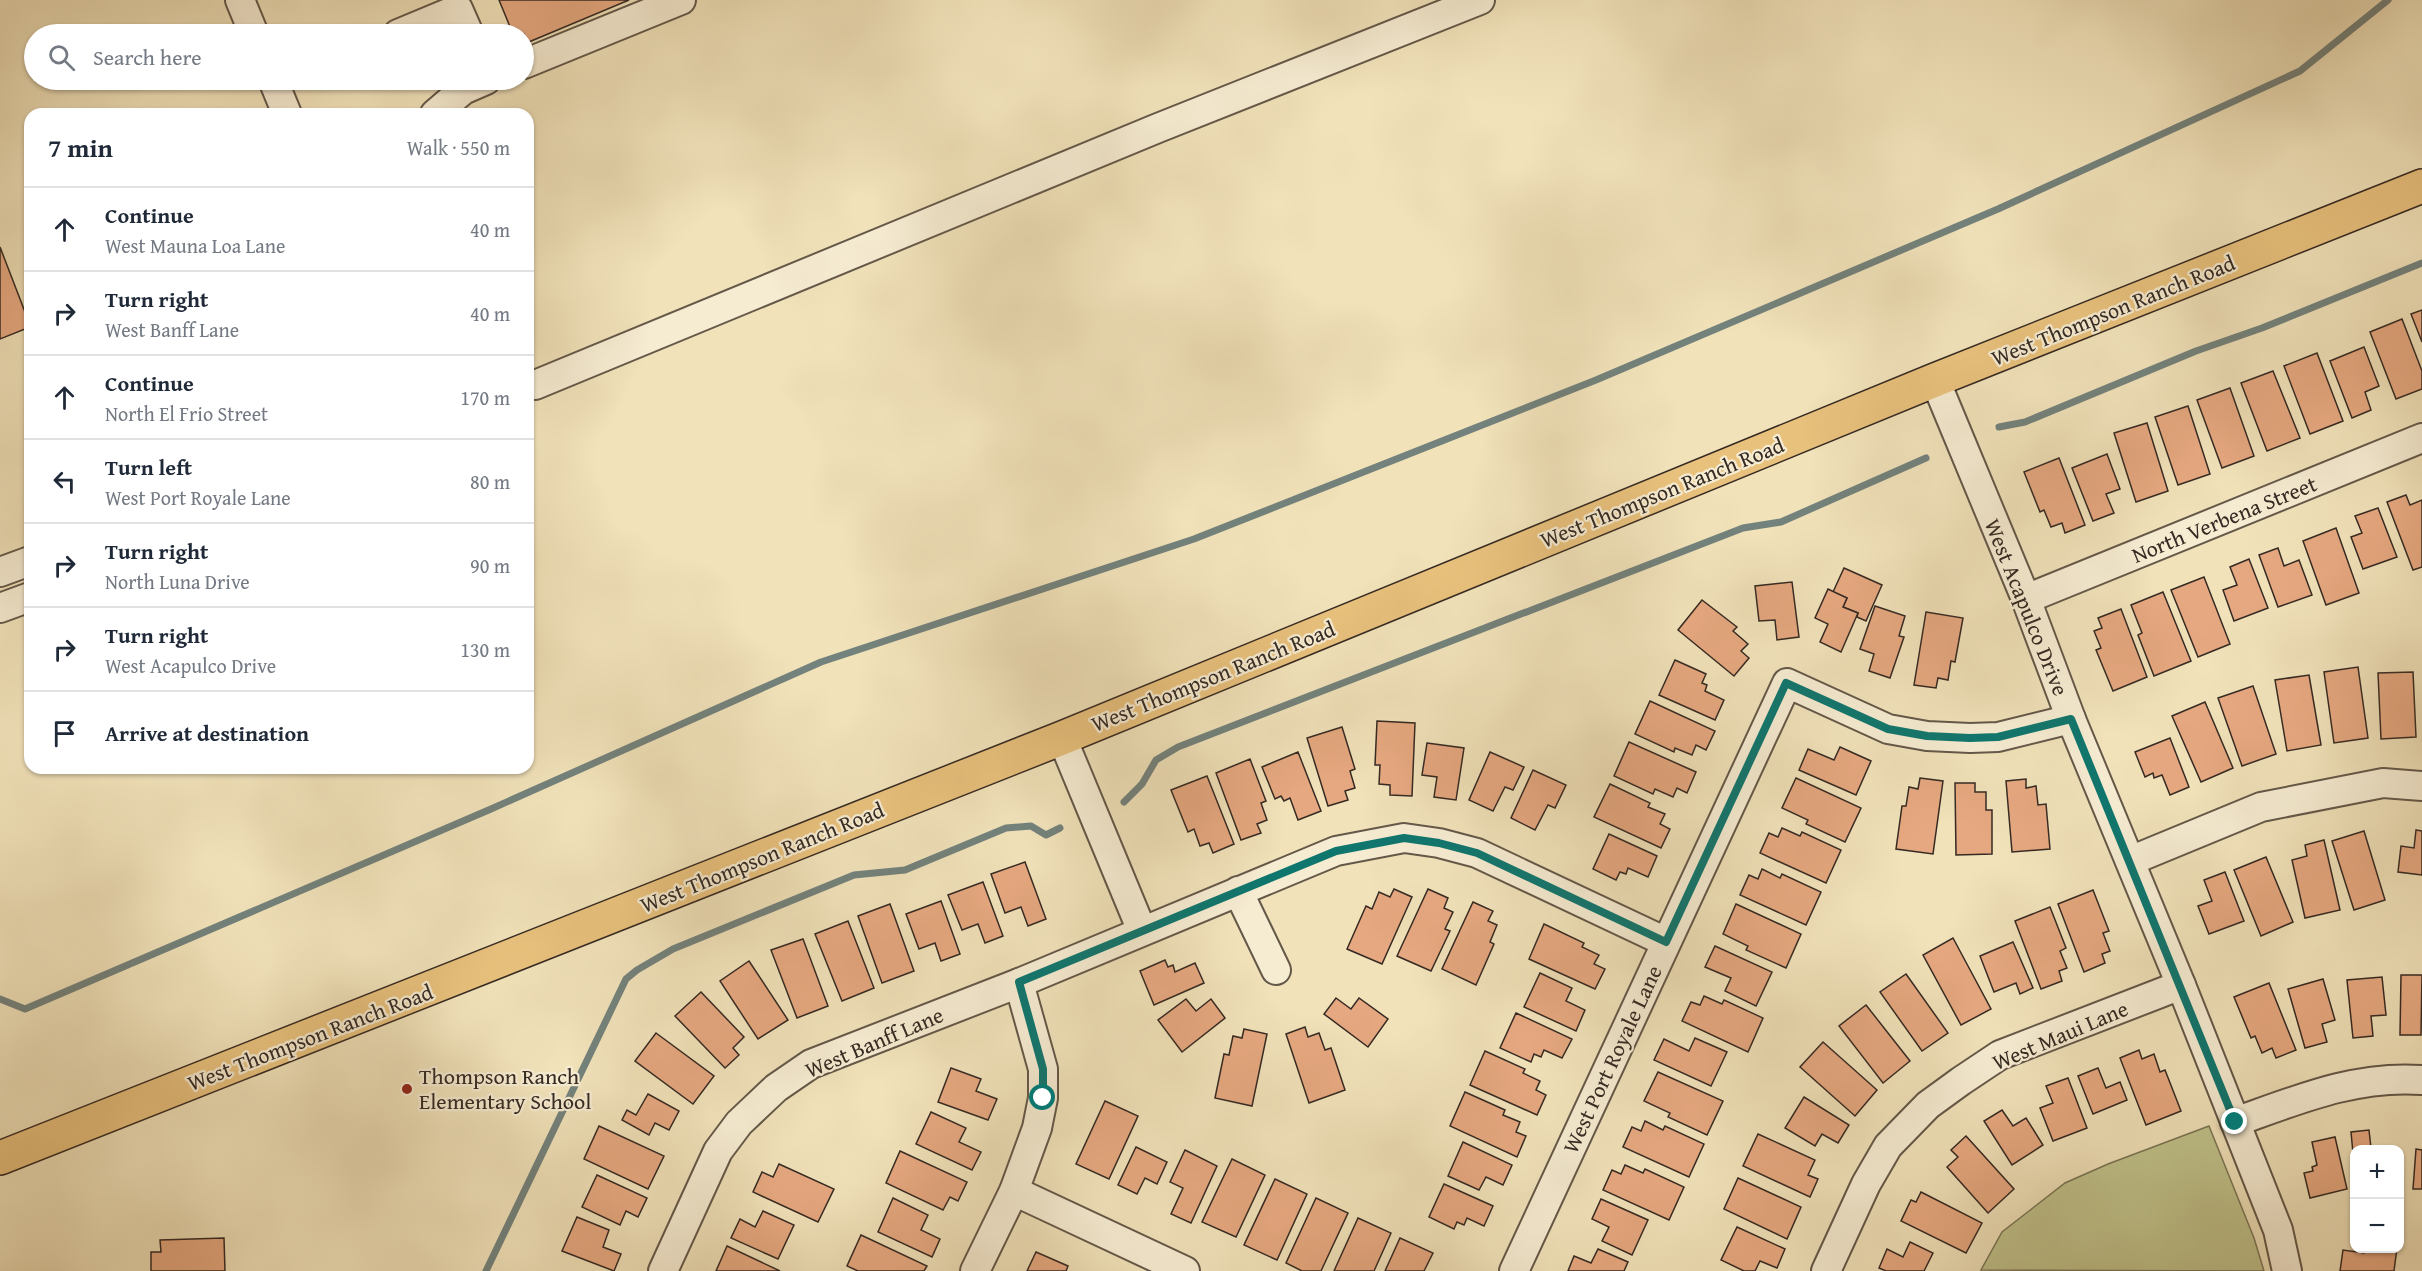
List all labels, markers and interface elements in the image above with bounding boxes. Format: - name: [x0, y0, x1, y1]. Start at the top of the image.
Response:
- search box: [24, 24, 534, 90]
- icon: search: [45, 41, 78, 74]
- text: Search here: [93, 41, 202, 73]
- text: 7 min: [48, 128, 113, 167]
- text: Walk · 550 m: [407, 133, 510, 162]
- text: Continue: [105, 199, 194, 231]
- icon: ahead: [48, 213, 81, 246]
- text: 40 m: [470, 215, 510, 244]
- text: West Mauna Loa Lane: [105, 231, 285, 260]
- street label: West Thompson Ranch Road: [1986, 246, 2240, 374]
- text: Turn right: [105, 283, 208, 315]
- icon: right: [48, 297, 81, 330]
- text: 40 m: [470, 299, 510, 328]
- text: West Banff Lane: [105, 315, 239, 344]
- text: Continue: [105, 367, 194, 399]
- icon: ahead: [48, 381, 81, 414]
- text: 170 m: [460, 383, 510, 412]
- text: North El Frio Street: [105, 399, 268, 428]
- street label: West Thompson Ranch Road: [1535, 428, 1789, 556]
- text: Turn left: [105, 451, 192, 483]
- icon: left: [48, 465, 81, 498]
- text: 80 m: [470, 467, 510, 496]
- street label: North Verbena Street: [2127, 467, 2322, 571]
- text: West Port Royale Lane: [105, 483, 291, 512]
- street label: West Acapulco Drive: [1977, 514, 2077, 700]
- text: Turn right: [105, 535, 208, 567]
- icon: right: [48, 549, 81, 582]
- text: 90 m: [470, 551, 510, 580]
- text: North Luna Drive: [105, 567, 250, 596]
- street label: West Thompson Ranch Road: [1086, 612, 1340, 740]
- text: Turn right: [105, 619, 208, 651]
- icon: right: [48, 633, 81, 666]
- text: 130 m: [460, 635, 510, 664]
- text: West Acapulco Drive: [105, 651, 276, 680]
- icon: arrive: [48, 717, 81, 750]
- text: Arrive at destination: [105, 717, 309, 749]
- street label: West Thompson Ranch Road: [635, 793, 889, 921]
- street label: West Port Royale Lane: [1554, 960, 1670, 1158]
- street label: West Thompson Ranch Road: [183, 975, 438, 1099]
- street label: West Maui Lane: [1987, 992, 2133, 1078]
- street label: West Banff Lane: [800, 998, 948, 1086]
- place label: Thompson Ranch Elementary School: [419, 1060, 591, 1117]
- marker: Thompson Ranch Elementary School: [400, 1082, 414, 1096]
- route start: [1029, 1084, 1055, 1110]
- route end: [2221, 1108, 2247, 1134]
- map controls: [2350, 1145, 2404, 1253]
- button: +: [2350, 1145, 2404, 1199]
- button: −: [2350, 1199, 2404, 1253]

